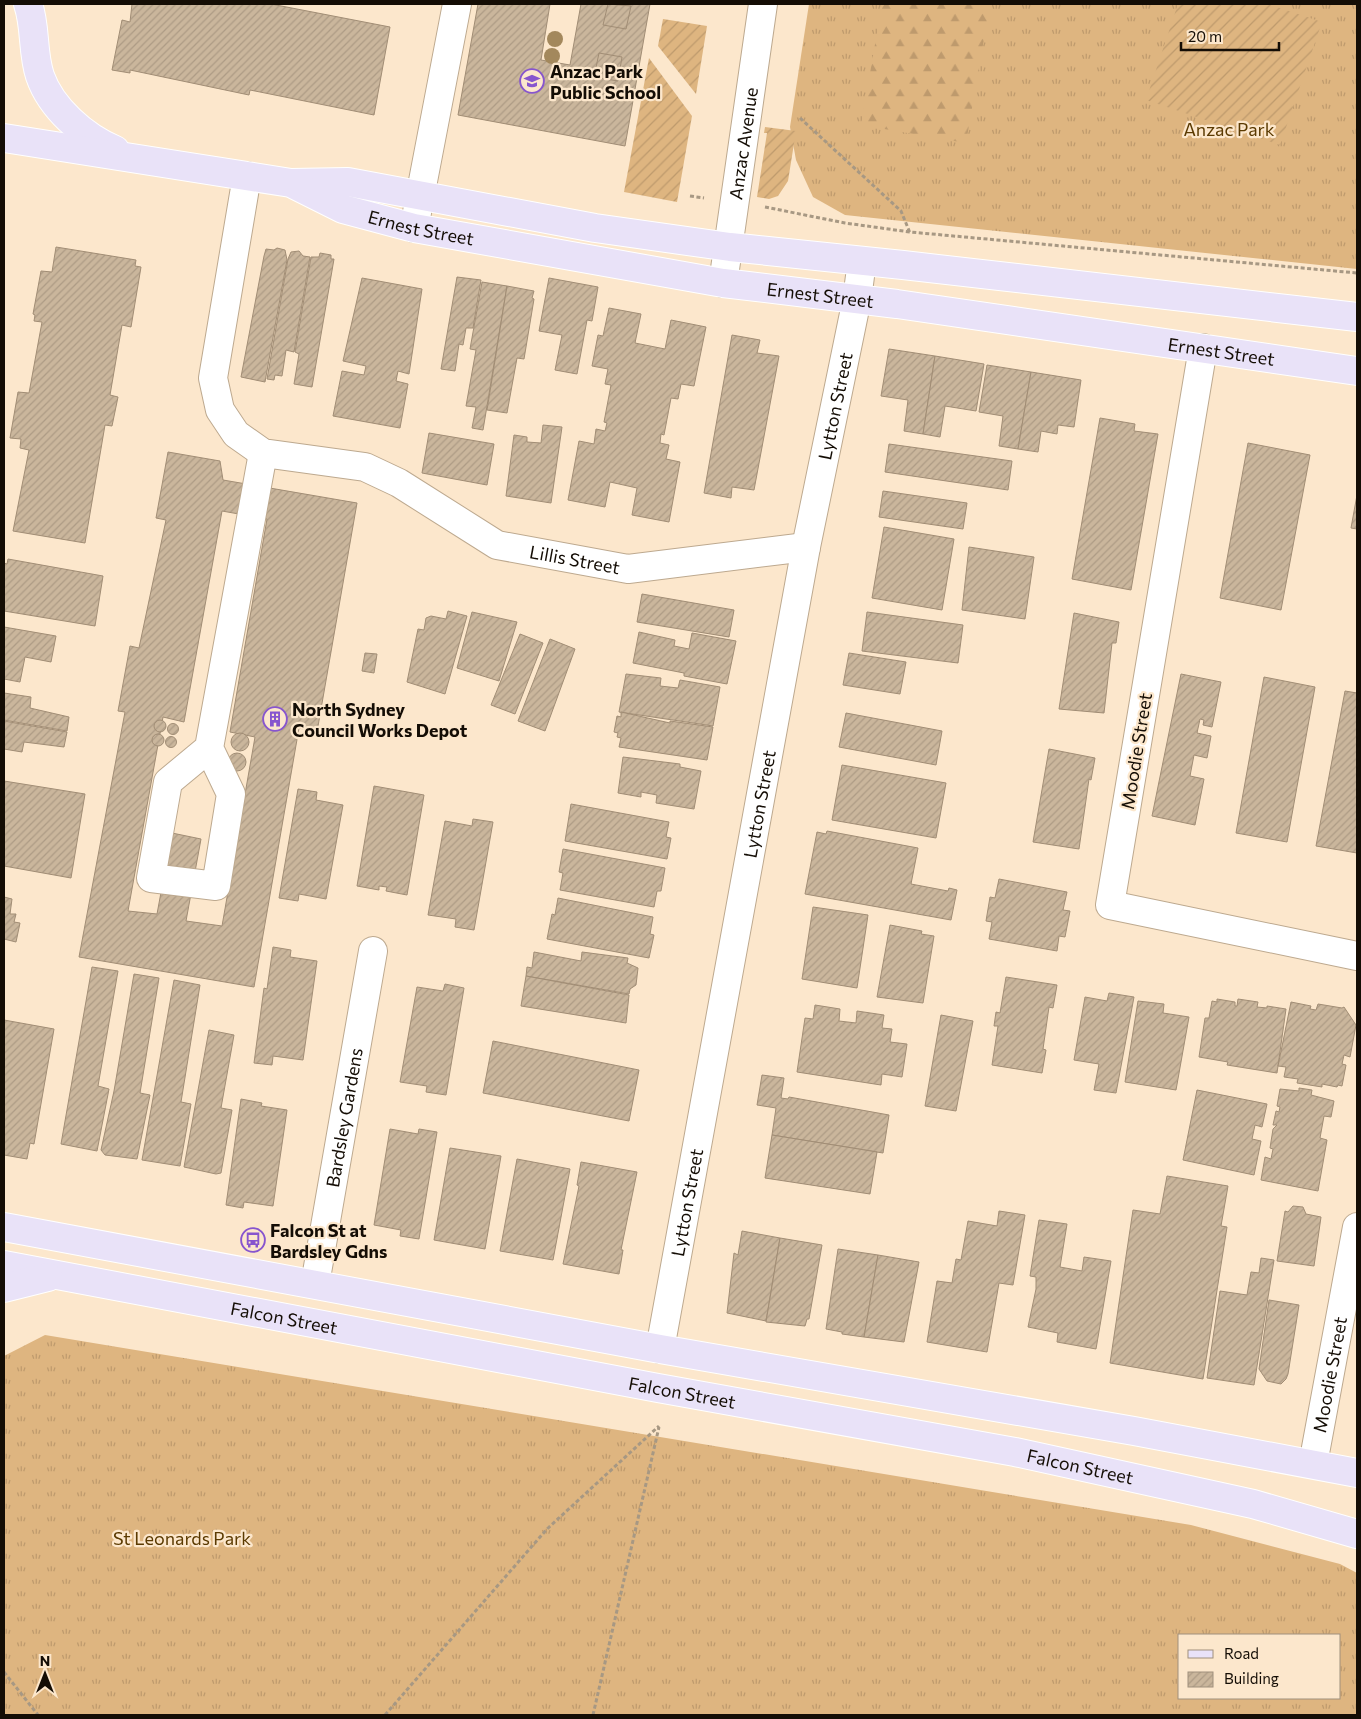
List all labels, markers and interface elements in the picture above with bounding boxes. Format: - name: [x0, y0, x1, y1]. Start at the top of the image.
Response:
- scale bar: [1181, 20, 1278, 52]
- text: 20 m: [1188, 27, 1222, 45]
- place label: Anzac Park Public School: [550, 60, 661, 103]
- school or university icon: Anzac Park Public School: [519, 68, 545, 94]
- street label: Anzac Avenue: [724, 86, 762, 201]
- park label: Anzac Park: [1183, 118, 1275, 140]
- street label: Ernest Street: [366, 205, 476, 249]
- street label: Ernest Street: [766, 277, 875, 312]
- street label: Ernest Street: [1166, 333, 1276, 370]
- street label: Lytton Street: [813, 350, 857, 462]
- street label: Lillis Street: [528, 540, 622, 578]
- street label: Moodie Street: [1116, 691, 1156, 811]
- place label: North Sydney Council Works Depot: [292, 698, 468, 741]
- building icon: North Sydney Council Works Depot: [262, 706, 288, 732]
- street label: Lytton Street: [739, 748, 780, 860]
- street label: Bardsley Gardens: [321, 1046, 367, 1189]
- street label: Lytton Street: [666, 1147, 707, 1258]
- place label: Falcon St at Bardsley Gdns: [270, 1219, 387, 1262]
- bus stop icon: Falcon St at Bardsley Gdns: [240, 1227, 266, 1253]
- street label: Falcon Street: [229, 1297, 339, 1339]
- street label: Moodie Street: [1308, 1315, 1351, 1434]
- street label: Falcon Street: [627, 1372, 737, 1413]
- street label: Falcon Street: [1025, 1444, 1136, 1489]
- park label: St Leonards Park: [113, 1527, 251, 1549]
- legend: [1178, 1634, 1341, 1699]
- text: Road: [1224, 1644, 1259, 1662]
- north arrow: [20, 1649, 70, 1699]
- text: N: [40, 1652, 50, 1669]
- text: Building: [1224, 1669, 1279, 1687]

